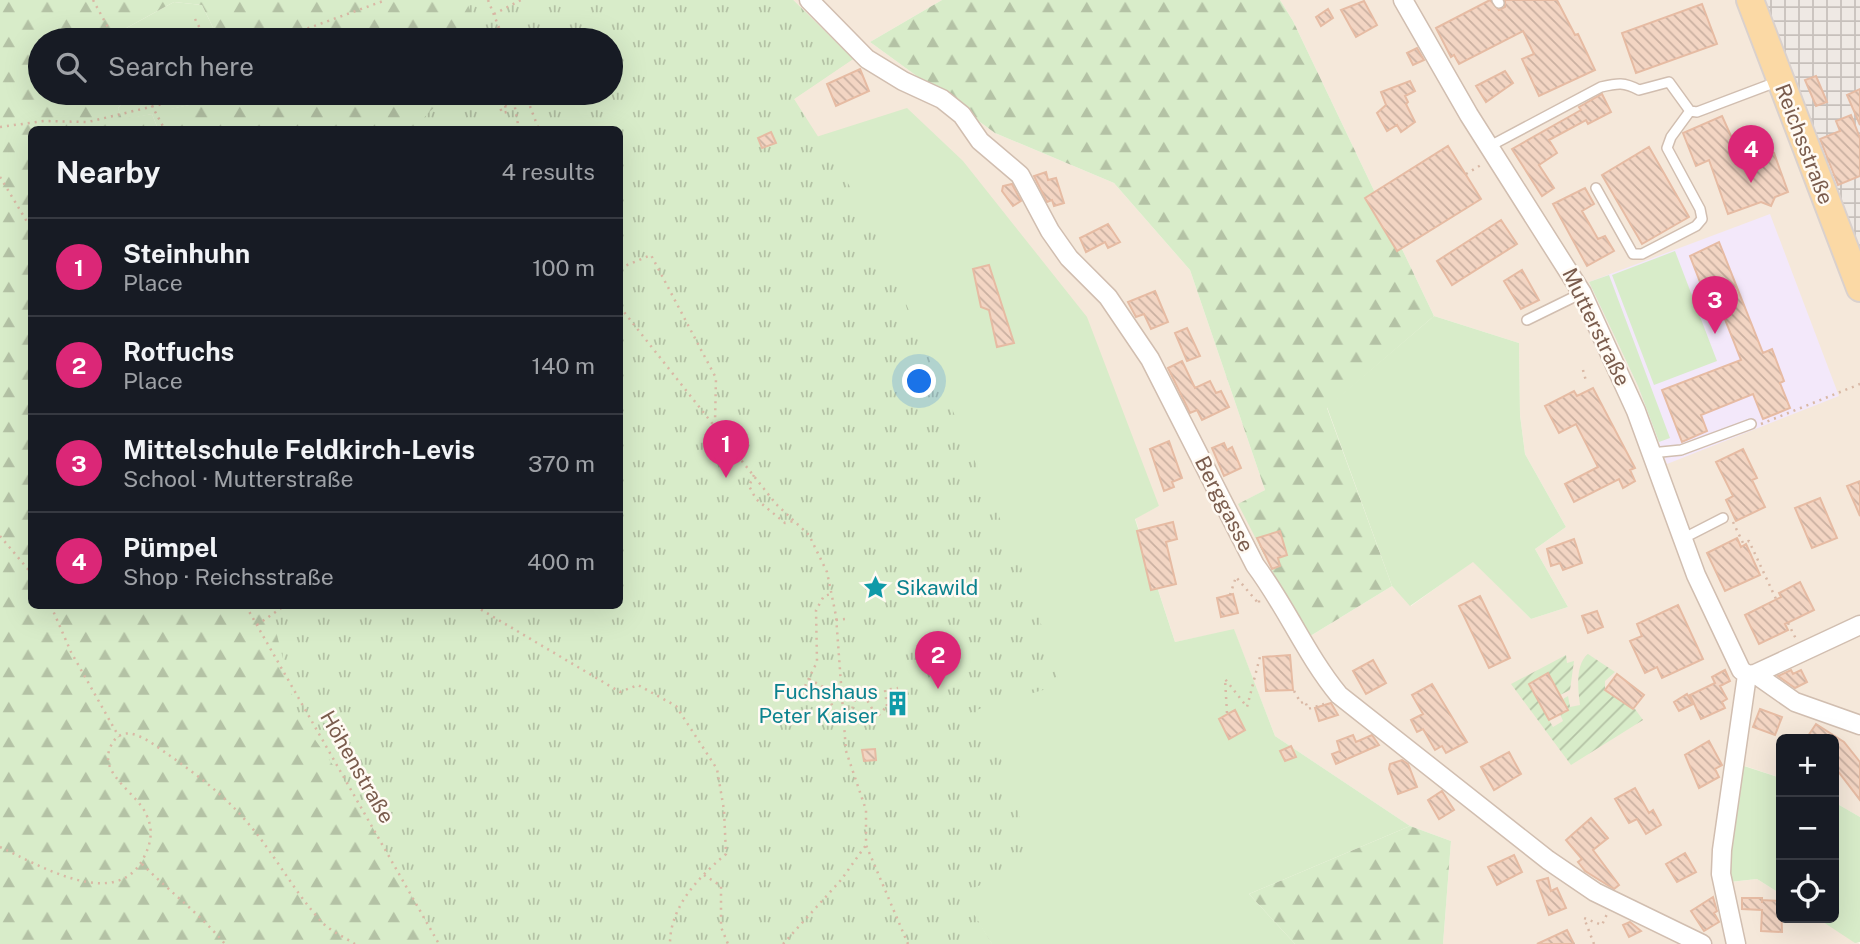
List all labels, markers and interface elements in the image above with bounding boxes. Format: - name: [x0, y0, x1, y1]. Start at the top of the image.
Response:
- search box: [28, 28, 623, 105]
- icon: search: [52, 48, 90, 86]
- text: Search here: [108, 51, 254, 82]
- street label: Reichsstraße: [1770, 80, 1839, 208]
- pin: 4: [1728, 125, 1774, 183]
- text: Nearby: [56, 154, 160, 190]
- text: 4 results: [501, 158, 595, 185]
- text: Steinhuhn: [123, 238, 250, 269]
- text: 1: [74, 254, 84, 281]
- text: 100 m: [532, 254, 595, 281]
- street label: Mutterstraße: [1557, 264, 1636, 390]
- text: Place: [123, 269, 183, 296]
- pin: 3: [1692, 276, 1738, 334]
- text: Rotfuchs: [123, 336, 234, 367]
- text: 2: [72, 352, 86, 379]
- text: 140 m: [532, 352, 595, 379]
- your location: [902, 364, 936, 398]
- text: Place: [123, 367, 183, 394]
- pin: 1: [703, 420, 749, 478]
- text: Mittelschule Feldkirch-Levis: [123, 434, 475, 465]
- text: 3: [71, 450, 87, 477]
- text: 370 m: [528, 450, 595, 477]
- street label: Berggasse: [1190, 452, 1259, 556]
- text: School · Mutterstraße: [123, 465, 354, 492]
- text: Pümpel: [123, 532, 218, 563]
- text: 4: [71, 548, 87, 575]
- text: 400 m: [527, 548, 595, 575]
- text: Shop · Reichsstraße: [123, 563, 334, 590]
- place icon: Sikawild: [862, 574, 890, 602]
- place label: Sikawild: [896, 575, 978, 600]
- pin: 2: [915, 631, 961, 689]
- place label: Fuchshaus Peter Kaiser: [759, 679, 878, 728]
- building icon: Fuchshaus Peter Kaiser: [884, 690, 912, 718]
- street label: Höhenstraße: [315, 706, 400, 828]
- map controls: [1776, 734, 1839, 923]
- button: +: [1776, 734, 1839, 797]
- button: −: [1776, 797, 1839, 860]
- button: locate: [1776, 860, 1839, 923]

